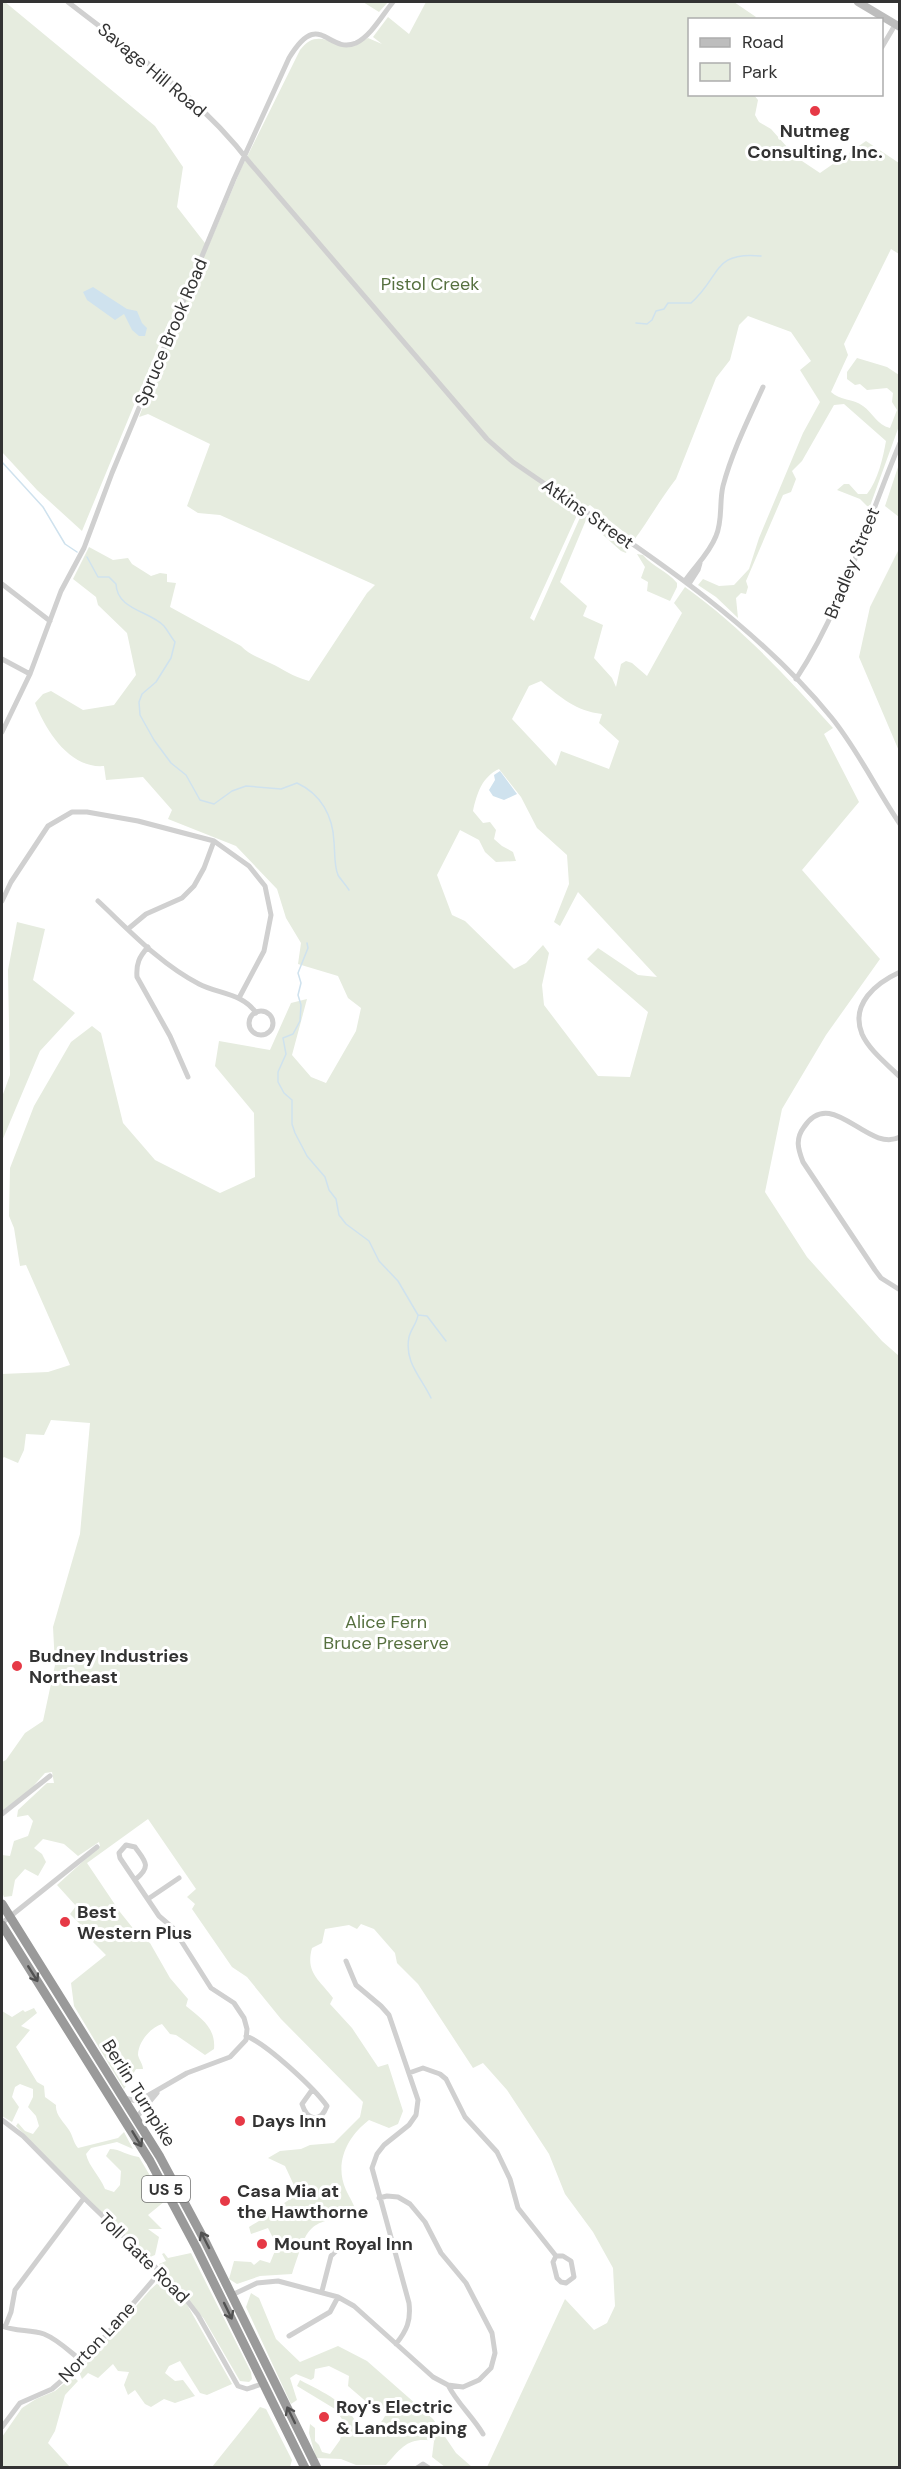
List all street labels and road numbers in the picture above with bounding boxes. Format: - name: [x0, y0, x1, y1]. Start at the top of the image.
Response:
- street label: Savage Hill Road: [93, 18, 211, 122]
- street label: Spruce Brook Road: [129, 254, 213, 410]
- street label: Atkins Street: [537, 474, 639, 554]
- street label: Bradley Street: [819, 504, 885, 622]
- street label: Berlin Turnpike: [97, 2035, 181, 2151]
- road number: US 5: [142, 2176, 190, 2202]
- street label: Toll Gate Road: [93, 2207, 195, 2309]
- street label: Norton Lane: [53, 2296, 141, 2388]

